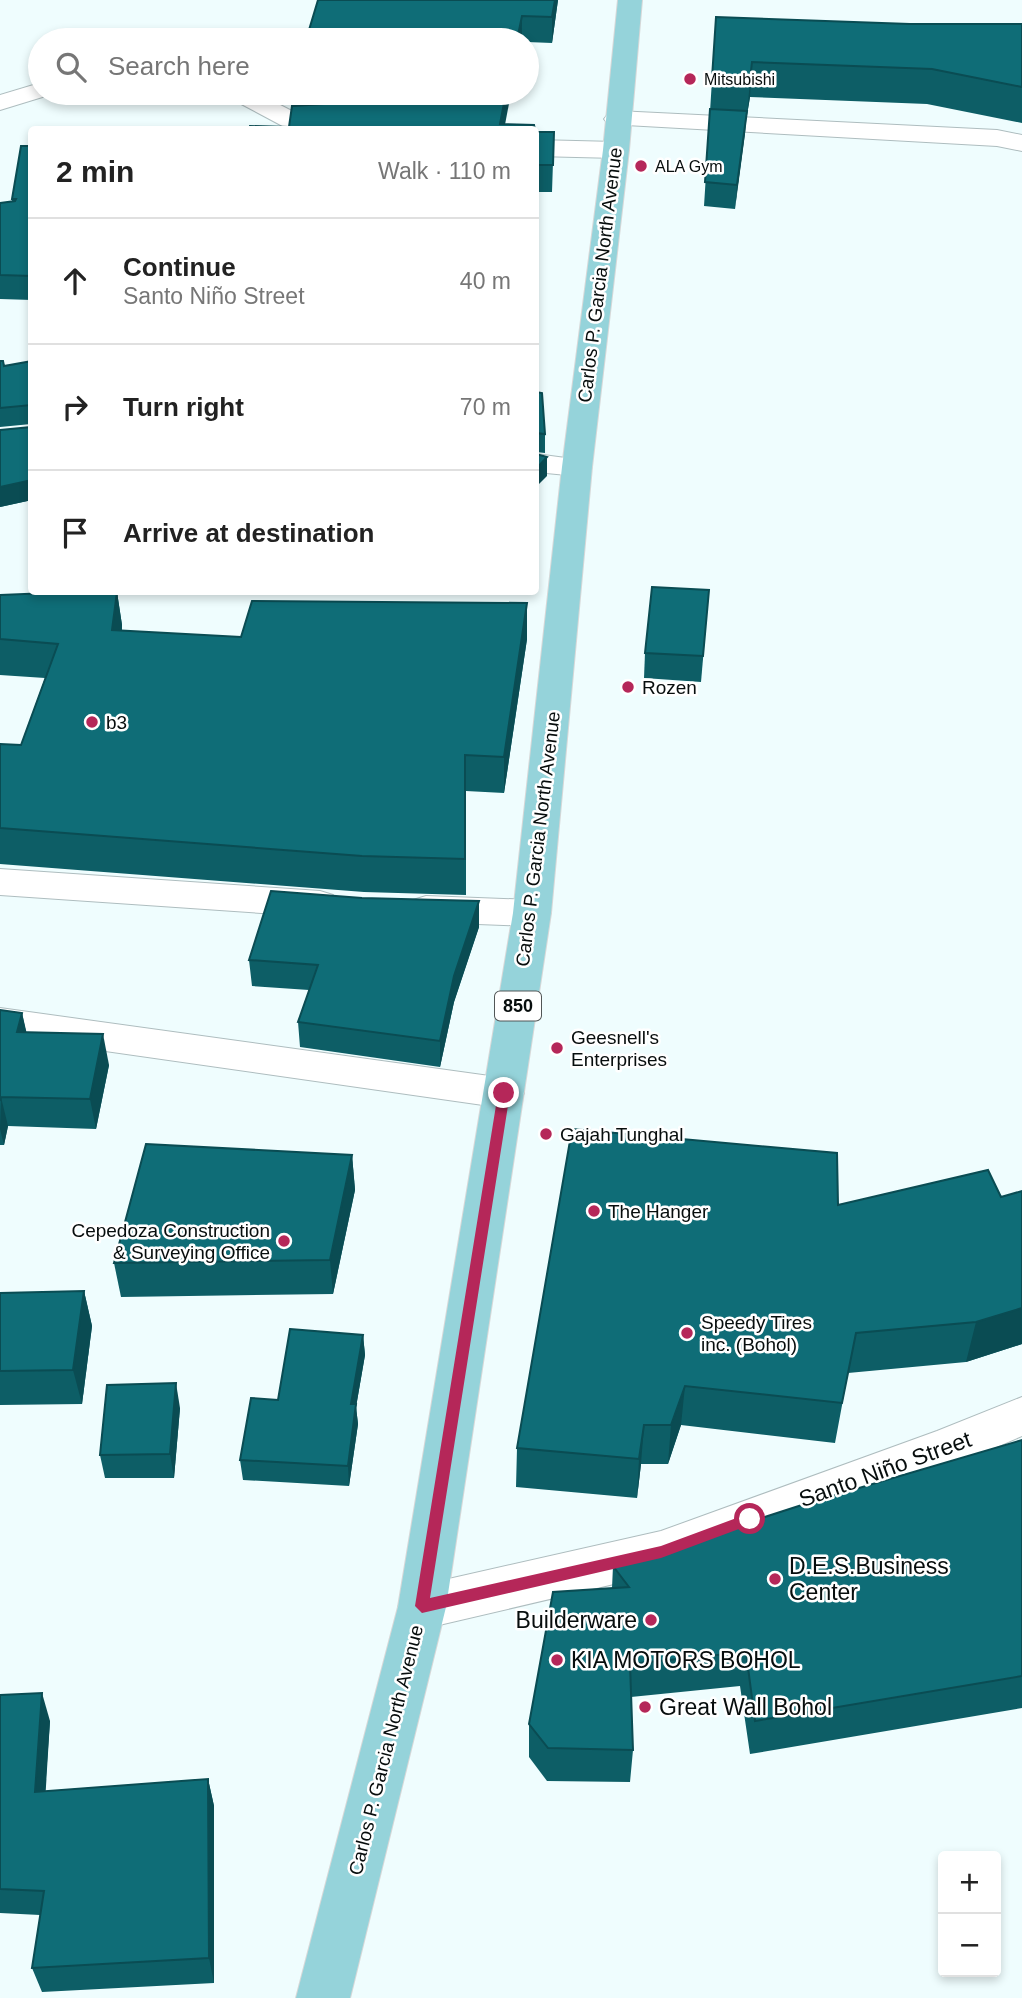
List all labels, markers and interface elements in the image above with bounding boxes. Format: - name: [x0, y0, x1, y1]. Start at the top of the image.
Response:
- search box: [28, 28, 539, 105]
- icon: search: [52, 48, 90, 86]
- text: Search here: [108, 51, 250, 81]
- marker: Mitsubishi: [682, 71, 698, 87]
- place label: Mitsubishi: [704, 71, 775, 88]
- street label: Carlos P. Garcia North Avenue: [574, 146, 626, 404]
- text: 2 min: [56, 155, 134, 188]
- text: Walk · 110 m: [378, 158, 511, 184]
- marker: ALA Gym: [633, 158, 649, 174]
- place label: ALA Gym: [655, 158, 723, 175]
- text: Continue: [123, 252, 236, 282]
- icon: ahead: [56, 262, 94, 300]
- text: 40 m: [460, 268, 511, 294]
- text: Santo Niño Street: [123, 283, 305, 309]
- icon: right: [56, 388, 94, 426]
- text: Turn right: [123, 392, 244, 422]
- text: 70 m: [460, 394, 511, 420]
- icon: arrive: [56, 514, 94, 552]
- text: Arrive at destination: [123, 518, 374, 548]
- place label: Rozen: [642, 677, 697, 698]
- marker: Rozen: [620, 679, 636, 695]
- street label: Carlos P. Garcia North Avenue: [512, 710, 564, 968]
- place label: b3: [106, 712, 127, 733]
- marker: b3: [84, 714, 100, 730]
- road number: 850: [495, 992, 541, 1021]
- place label: Geesnell's Enterprises: [571, 1027, 667, 1070]
- marker: Geesnell's Enterprises: [549, 1040, 565, 1056]
- route end: [488, 1077, 519, 1108]
- place label: Gajah Tunghal: [560, 1124, 684, 1145]
- marker: Gajah Tunghal: [538, 1126, 554, 1142]
- place label: The Hanger: [608, 1201, 709, 1222]
- marker: The Hanger: [586, 1203, 602, 1219]
- place label: Cepedoza Construction & Surveying Office: [71, 1220, 270, 1263]
- marker: Cepedoza Construction & Surveying Office: [276, 1233, 292, 1249]
- place label: Speedy Tires inc. (Bohol): [701, 1312, 812, 1355]
- marker: Speedy Tires inc. (Bohol): [679, 1325, 695, 1341]
- street label: Santo Niño Street: [795, 1426, 975, 1512]
- route start: [734, 1503, 765, 1534]
- place label: D.E.S.Business Center: [789, 1553, 949, 1605]
- marker: D.E.S.Business Center: [767, 1571, 783, 1587]
- place label: Builderware: [516, 1607, 637, 1633]
- marker: Builderware: [643, 1612, 659, 1628]
- street label: Carlos P. Garcia North Avenue: [345, 1623, 427, 1877]
- place label: KIA MOTORS BOHOL: [571, 1647, 801, 1673]
- marker: KIA MOTORS BOHOL: [549, 1652, 565, 1668]
- place label: Great Wall Bohol: [659, 1694, 832, 1720]
- marker: Great Wall Bohol: [637, 1699, 653, 1715]
- map controls: [938, 1851, 1001, 1977]
- button: +: [938, 1851, 1001, 1914]
- button: −: [938, 1914, 1001, 1977]

